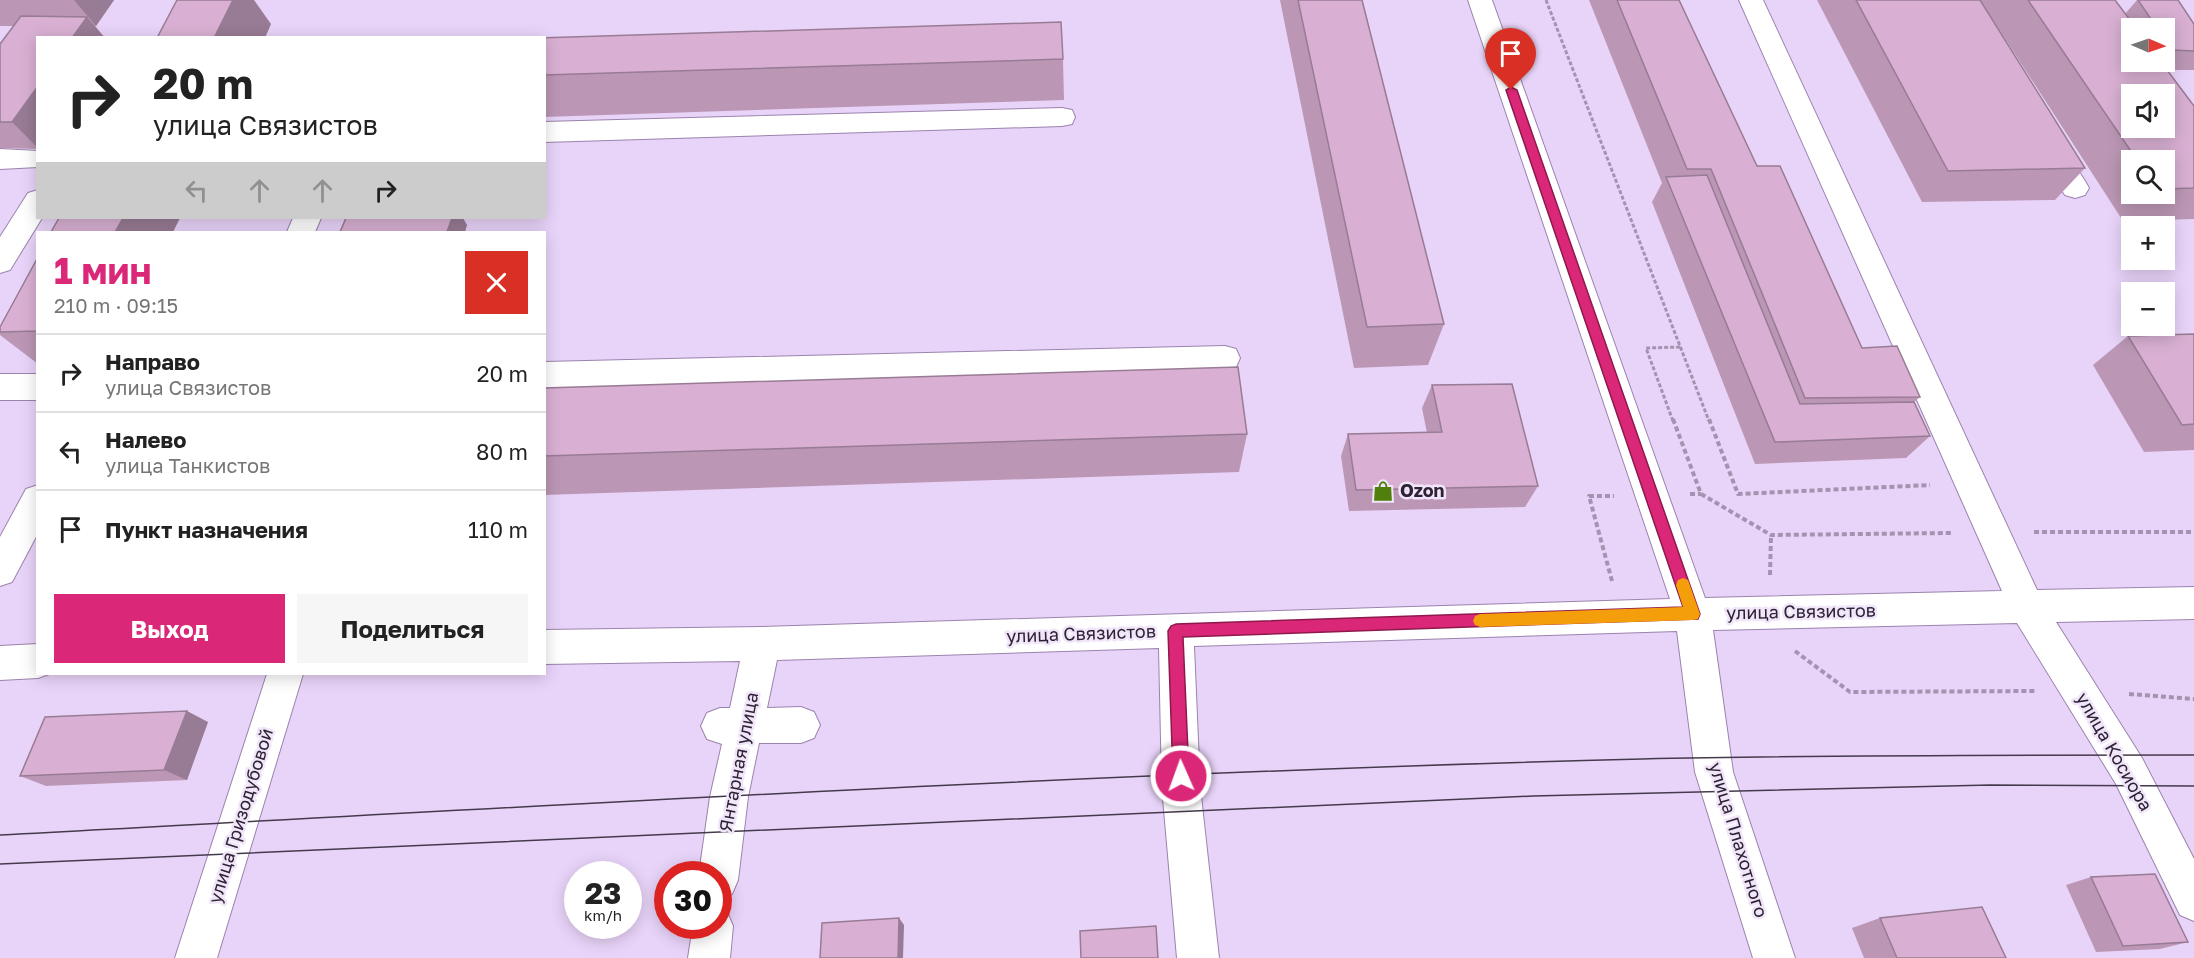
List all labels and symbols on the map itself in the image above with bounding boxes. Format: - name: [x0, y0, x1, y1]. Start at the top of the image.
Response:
- north arrow: [2121, 18, 2175, 72]
- pin: [1485, 28, 1536, 90]
- shop icon: Ozon: [1371, 479, 1395, 503]
- place label: Ozon: [1400, 479, 1445, 501]
- street label: улица Связистов: [1726, 599, 1876, 623]
- street label: улица Связистов: [1006, 619, 1156, 647]
- street label: улица Косиора: [2072, 688, 2158, 815]
- street label: Янтарная улица: [714, 690, 762, 833]
- street label: улица Гризодубовой: [203, 726, 277, 906]
- position arrow: [1149, 744, 1213, 808]
- street label: улица Плахотного: [1705, 759, 1773, 920]
- speed limit sign: 30: [654, 861, 732, 939]

